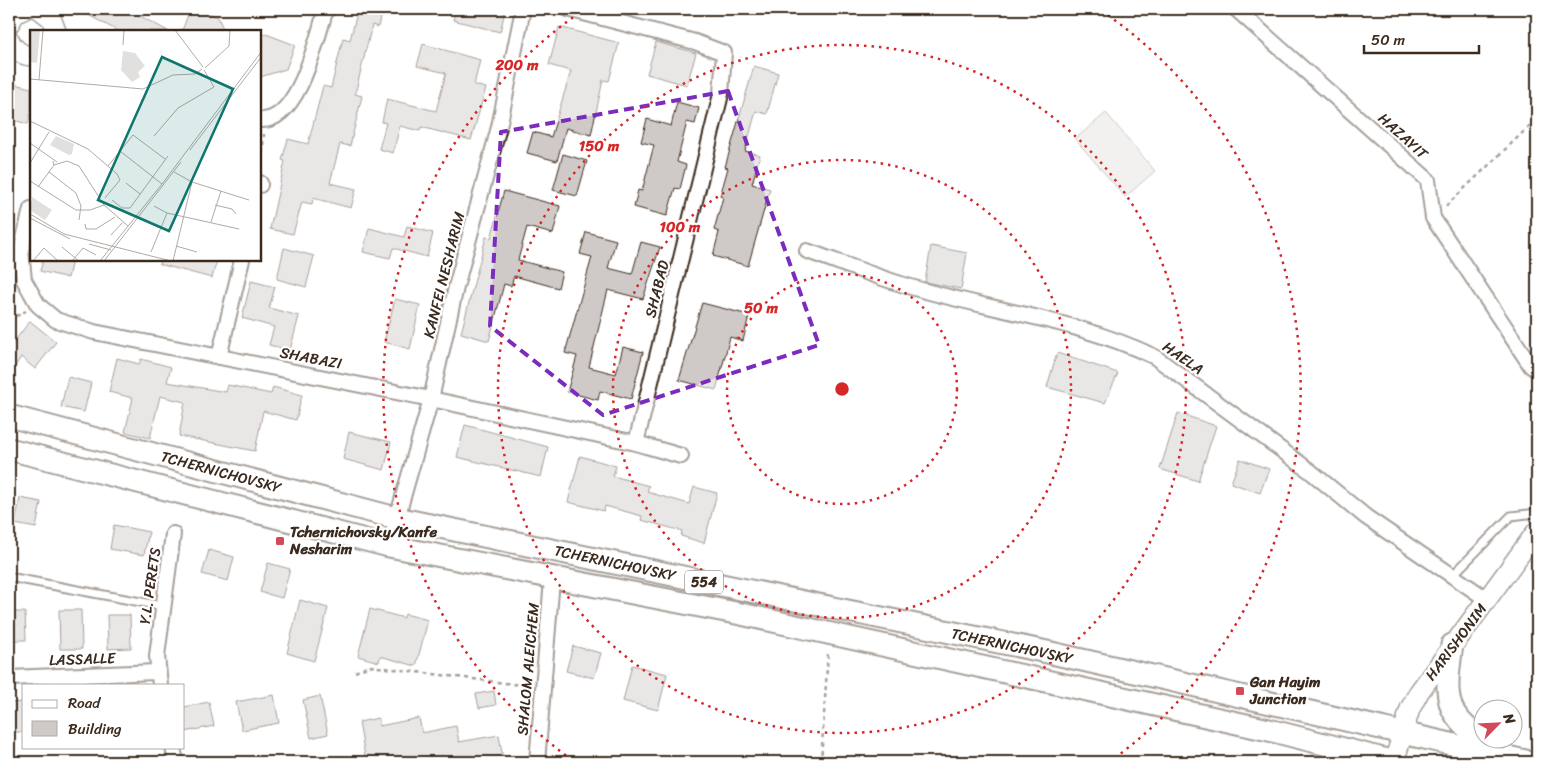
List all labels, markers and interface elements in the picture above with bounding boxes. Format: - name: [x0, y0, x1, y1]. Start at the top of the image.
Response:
- scale bar: [1364, 22, 1478, 54]
- text: 50 m: [1371, 27, 1406, 53]
- inset map: [30, 30, 261, 261]
- text: 200 m: [494, 52, 539, 78]
- street label: HAZAYIT: [1372, 106, 1435, 167]
- text: 150 m: [579, 133, 620, 159]
- street label: KANFEI NESHARIM: [416, 209, 472, 341]
- text: 100 m: [660, 214, 701, 240]
- street label: SHABAD: [637, 258, 677, 320]
- text: 50 m: [744, 295, 779, 321]
- street label: HAELA: [1157, 334, 1209, 382]
- street label: SHABAZI: [278, 339, 345, 377]
- centre of rings: [833, 380, 851, 398]
- street label: TCHERNICHOVSKY: [158, 443, 285, 501]
- place label: Tchernichovsky/Kanfe Nesharim: [289, 519, 438, 562]
- marker: Tchernichovsky/Kanfe Nesharim: [274, 535, 286, 547]
- street label: TCHERNICHOVSKY: [552, 537, 679, 589]
- street label: Y.L. PERETS: [132, 546, 168, 626]
- road number: 554: [685, 570, 723, 594]
- street label: HARISHONIM: [1418, 598, 1494, 686]
- street label: SHALOM ALEICHEM: [509, 601, 547, 736]
- street label: TCHERNICHOVSKY: [949, 620, 1076, 672]
- street label: LASSALLE: [48, 645, 117, 673]
- place label: Gan Hayim Junction: [1249, 669, 1321, 712]
- legend: [22, 684, 185, 748]
- marker: Gan Hayim Junction: [1234, 685, 1246, 697]
- text: Road: [68, 690, 101, 716]
- north arrow: [1474, 698, 1524, 748]
- text: N: [1496, 708, 1523, 729]
- text: Building: [68, 716, 122, 742]

